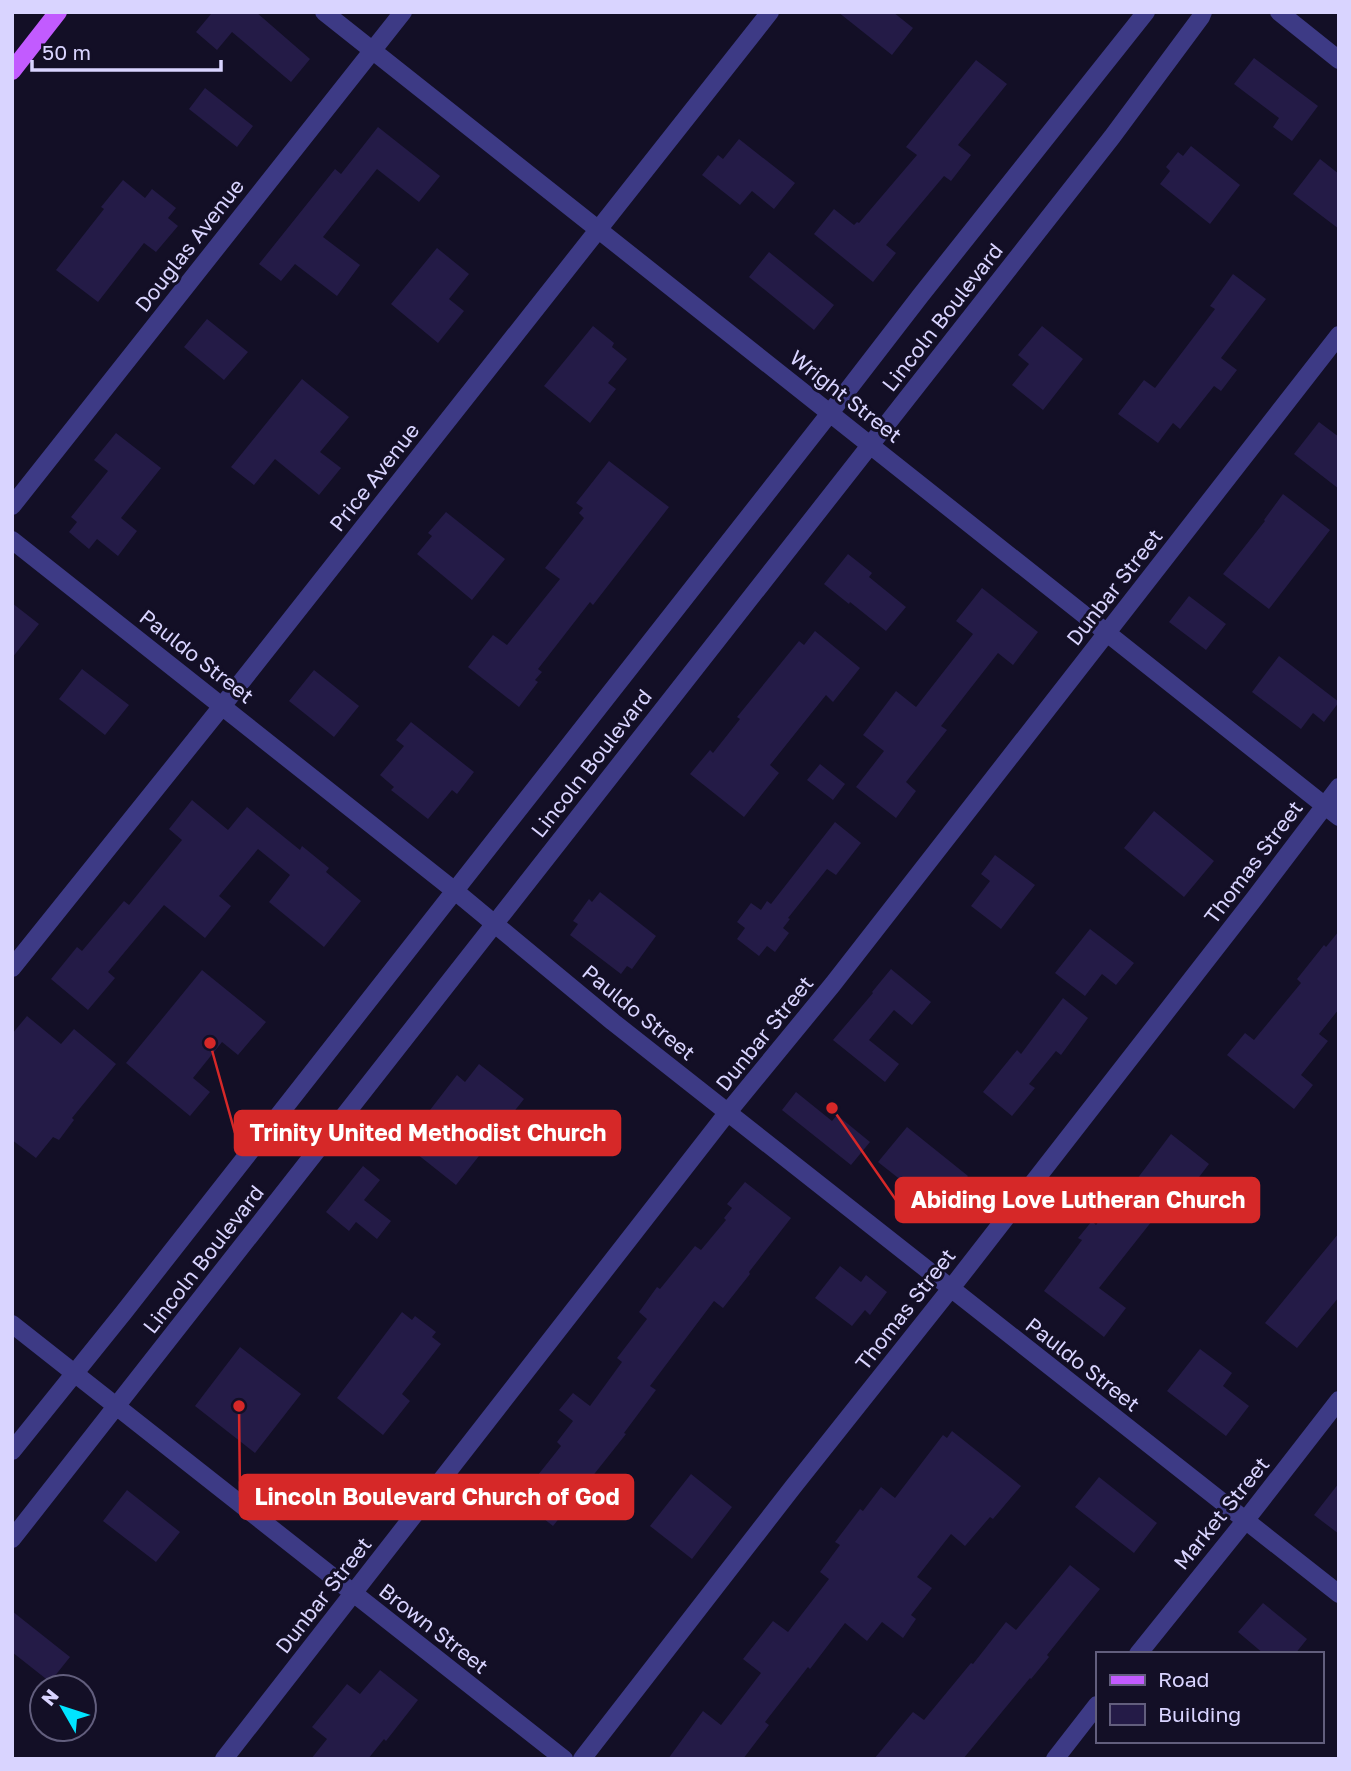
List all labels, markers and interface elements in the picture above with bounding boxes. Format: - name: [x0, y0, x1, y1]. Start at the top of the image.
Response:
- scale bar: [32, 28, 220, 72]
- text: 50 m: [42, 39, 91, 65]
- street label: Douglas Avenue: [129, 173, 249, 317]
- street label: Lincoln Boulevard: [876, 238, 1008, 396]
- street label: Wright Street: [785, 344, 907, 448]
- street label: Price Avenue: [324, 418, 424, 536]
- street label: Dunbar Street: [1060, 524, 1168, 650]
- street label: Pauldo Street: [135, 603, 259, 709]
- street label: Lincoln Boulevard: [525, 684, 657, 842]
- street label: Thomas Street: [1198, 795, 1308, 929]
- street label: Pauldo Street: [577, 959, 701, 1065]
- street label: Dunbar Street: [710, 970, 818, 1096]
- callout: Trinity United Methodist Church: [235, 1111, 620, 1155]
- text: Trinity United Methodist Church: [250, 1118, 606, 1146]
- callout: Abiding Love Lutheran Church: [896, 1178, 1259, 1222]
- street label: Lincoln Boulevard: [137, 1180, 269, 1338]
- text: Abiding Love Lutheran Church: [911, 1185, 1245, 1213]
- street label: Thomas Street: [849, 1243, 961, 1375]
- street label: Pauldo Street: [1021, 1311, 1145, 1417]
- street label: Market Street: [1168, 1451, 1274, 1575]
- callout: Lincoln Boulevard Church of God: [240, 1475, 633, 1519]
- text: Lincoln Boulevard Church of God: [254, 1482, 620, 1510]
- street label: Dunbar Street: [269, 1532, 377, 1658]
- street label: Brown Street: [374, 1577, 494, 1679]
- legend: [1096, 1652, 1323, 1743]
- text: Road: [1158, 1666, 1209, 1692]
- north arrow: [28, 1673, 98, 1743]
- text: N: [36, 1684, 63, 1710]
- text: Building: [1158, 1701, 1241, 1727]

